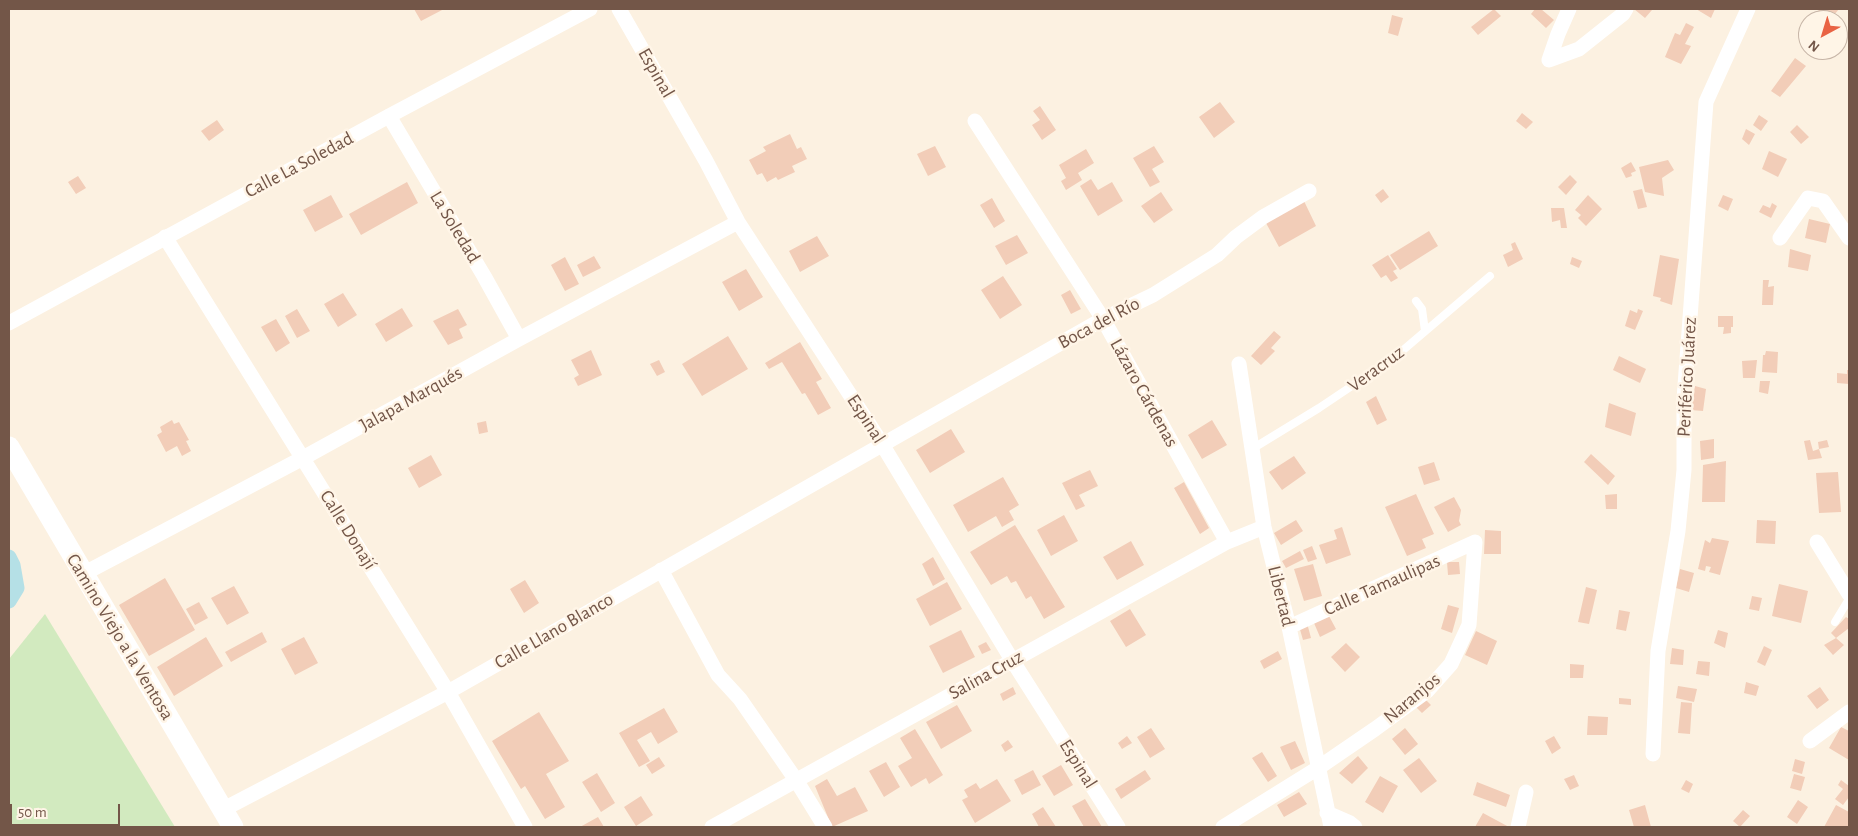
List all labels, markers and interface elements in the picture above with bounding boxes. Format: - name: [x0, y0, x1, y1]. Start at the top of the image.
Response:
- north arrow: [1798, 10, 1848, 60]
- text: N: [1806, 37, 1822, 54]
- street label: Espinal: [633, 44, 679, 102]
- street label: Calle La Soledad: [241, 127, 357, 203]
- street label: La Soledad: [425, 187, 485, 267]
- street label: Boca del Río: [1054, 292, 1144, 354]
- street label: Periférico Juárez: [1672, 317, 1702, 437]
- street label: Lázaro Cárdenas: [1105, 335, 1183, 451]
- street label: Veracruz: [1343, 341, 1409, 397]
- street label: Jalapa Marqués: [356, 361, 466, 437]
- street label: Espinal: [842, 390, 890, 448]
- street label: Calle Donají: [315, 486, 381, 574]
- street label: Calle Tamaulipas: [1320, 549, 1444, 621]
- street label: Camino Viejo a la Ventosa: [61, 550, 179, 724]
- street label: Libertad: [1262, 563, 1300, 629]
- street label: Calle Llano Blanco: [491, 588, 617, 674]
- street label: Salina Cruz: [945, 645, 1027, 705]
- street label: Naranjos: [1379, 668, 1445, 728]
- street label: Espinal: [1054, 735, 1102, 793]
- scale bar: [12, 794, 122, 826]
- text: 50 m: [18, 805, 47, 820]

